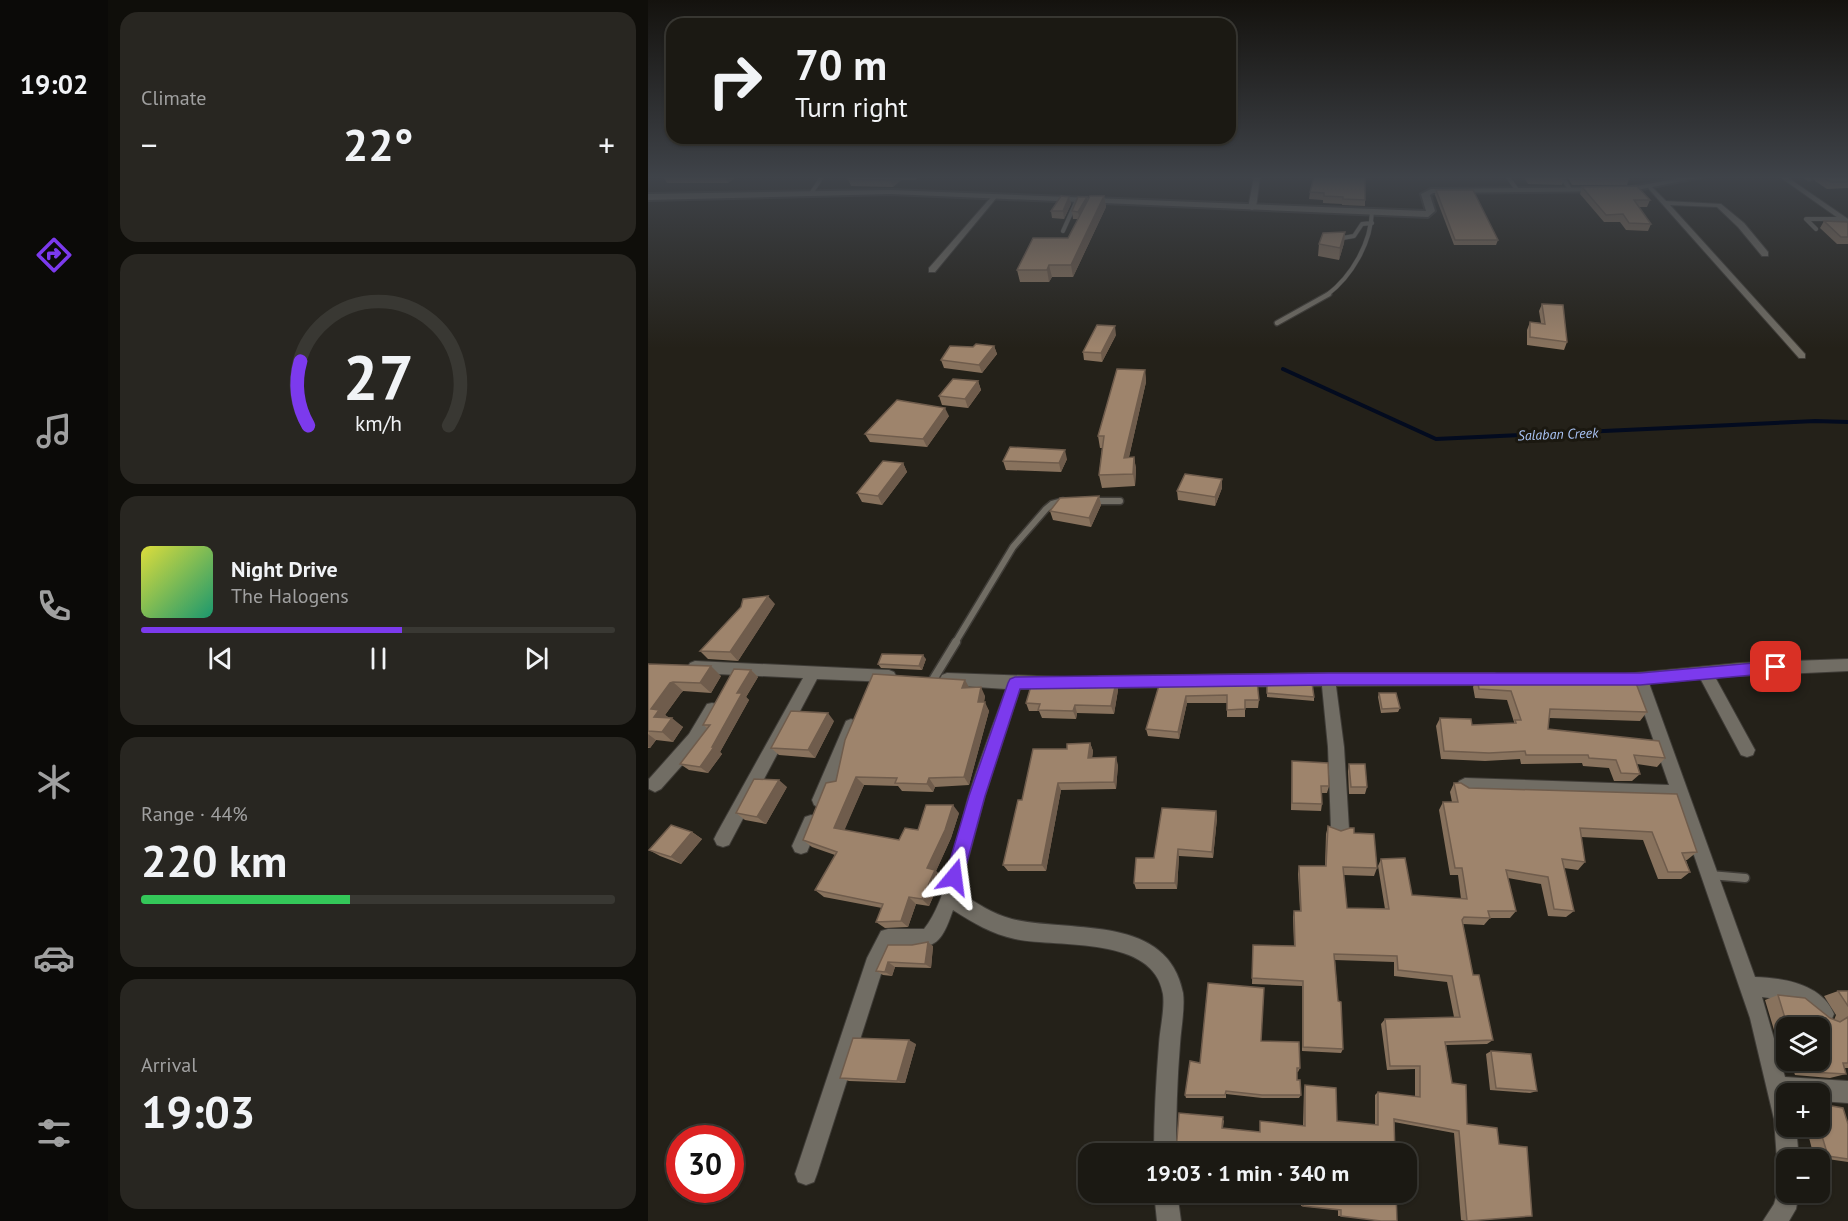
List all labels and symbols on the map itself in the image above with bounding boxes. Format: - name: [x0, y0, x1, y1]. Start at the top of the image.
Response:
- water label: Salaban Creek: [1517, 424, 1599, 444]
- pin: [1750, 641, 1801, 692]
- position arrow: [922, 845, 986, 909]
- speed limit sign: 30: [666, 1125, 744, 1203]

